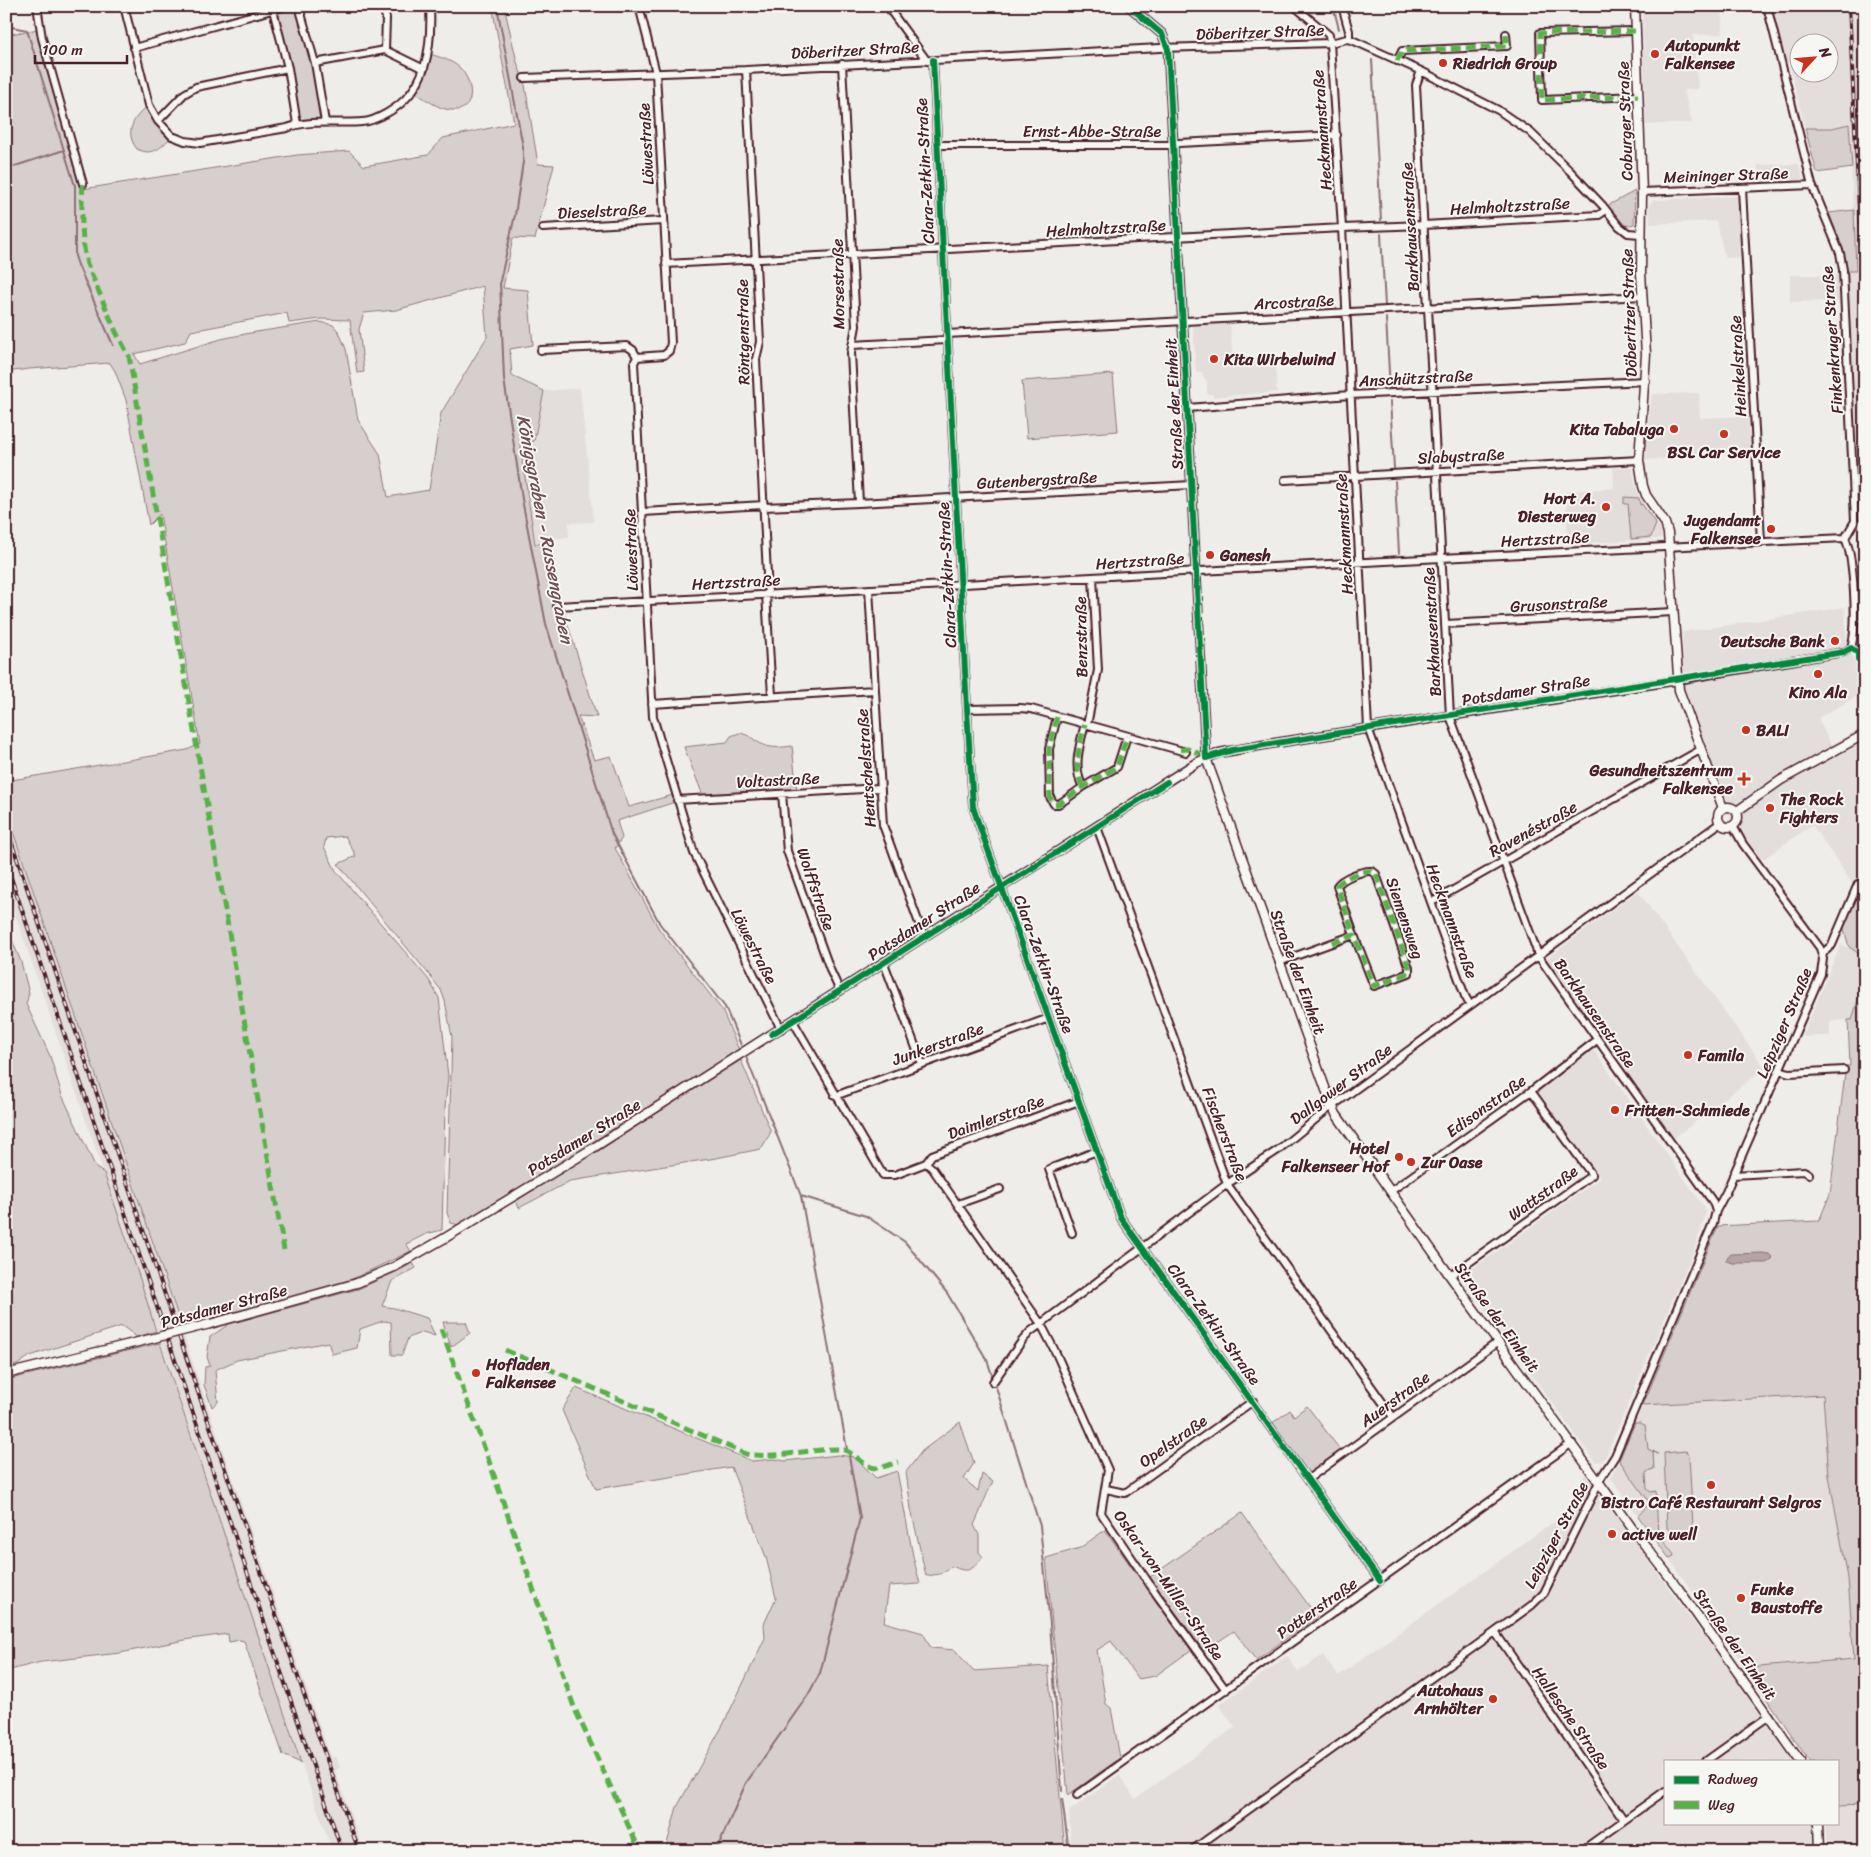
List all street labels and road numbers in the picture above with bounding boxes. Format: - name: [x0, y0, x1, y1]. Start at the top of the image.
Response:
- street label: Döberitzer Straße: [1195, 15, 1325, 49]
- street label: Döberitzer Straße: [790, 32, 920, 68]
- street label: Coburger Straße: [1608, 61, 1642, 181]
- street label: Heckmannstraße: [1303, 69, 1341, 191]
- street label: Clara-Zetkin-Straße: [907, 97, 943, 245]
- street label: Löwestraße: [629, 102, 663, 186]
- street label: Ernst-Abbe-Straße: [1023, 117, 1162, 146]
- street label: Meininger Straße: [1663, 158, 1789, 192]
- street label: Barkhausenstraße: [1392, 161, 1428, 292]
- street label: Helmholtzstraße: [1449, 188, 1571, 224]
- street label: Dieselstraße: [557, 194, 647, 228]
- street label: Helmholtzstraße: [1045, 210, 1167, 246]
- street label: Morsestraße: [823, 238, 853, 330]
- street label: Döberitzer Straße: [1612, 248, 1646, 378]
- street label: Finkenkruger Straße: [1812, 265, 1852, 415]
- street label: Röntgenstraße: [728, 279, 758, 385]
- street label: Arcostraße: [1252, 285, 1335, 319]
- street label: Heinkelstraße: [1721, 315, 1755, 417]
- street label: Straße der Einheit: [1156, 337, 1192, 471]
- street label: Anschützstraße: [1357, 361, 1474, 396]
- street label: Slabystraße: [1417, 439, 1506, 473]
- street label: Gutenbergstraße: [976, 462, 1098, 498]
- street label: Heckmannstraße: [1326, 473, 1362, 595]
- street label: Clara-Zetkin-Straße: [929, 501, 965, 649]
- street label: Löwestraße: [615, 508, 647, 591]
- street label: Hertzstraße: [1500, 522, 1590, 556]
- street label: Hertzstraße: [1095, 543, 1185, 579]
- street label: Hertzstraße: [691, 565, 781, 599]
- street label: Barkhausenstraße: [1414, 566, 1450, 697]
- street label: Grusonstraße: [1510, 587, 1608, 621]
- street label: Benzstraße: [1066, 596, 1096, 678]
- street label: Potsdamer Straße: [1460, 666, 1592, 714]
- street label: Hentschelstraße: [847, 708, 885, 828]
- street label: Voltastraße: [736, 763, 820, 797]
- street label: Ravenéstraße: [1483, 793, 1583, 865]
- street label: Wolffstraße: [788, 843, 844, 935]
- street label: Heckmannstraße: [1418, 859, 1486, 983]
- street label: Siemensweg: [1377, 873, 1433, 963]
- street label: Potsdamer Straße: [862, 874, 986, 968]
- street label: Clara-Zetkin-Straße: [1005, 890, 1083, 1038]
- street label: Löwestraße: [722, 903, 786, 989]
- street label: Straße der Einheit: [1262, 905, 1334, 1039]
- street label: Barkhausenstraße: [1546, 952, 1644, 1075]
- street label: Leipziger Straße: [1748, 963, 1820, 1083]
- street label: Junkerstraße: [887, 1014, 988, 1074]
- street label: Dallgower Straße: [1283, 1035, 1399, 1133]
- street label: Edisonstraße: [1439, 1067, 1533, 1145]
- street label: Fischerstraße: [1194, 1082, 1256, 1186]
- street label: Daimlerstraße: [943, 1086, 1049, 1148]
- street label: Potsdamer Straße: [521, 1090, 647, 1184]
- street label: Wattstraße: [1502, 1157, 1585, 1229]
- street label: Straße der Einheit: [1447, 1255, 1547, 1379]
- street label: Clara-Zetkin-Straße: [1159, 1256, 1269, 1392]
- street label: Potsdamer Straße: [158, 1275, 290, 1337]
- street label: Auerstraße: [1353, 1363, 1437, 1435]
- street label: Opelstraße: [1133, 1406, 1214, 1475]
- street label: Leipziger Straße: [1516, 1476, 1597, 1594]
- street label: Oskar-von-Miller-Straße: [1106, 1504, 1232, 1667]
- street label: Potterstraße: [1270, 1569, 1364, 1647]
- street label: Straße der Einheit: [1685, 1582, 1785, 1706]
- street label: Hallesche Straße: [1524, 1660, 1618, 1776]

